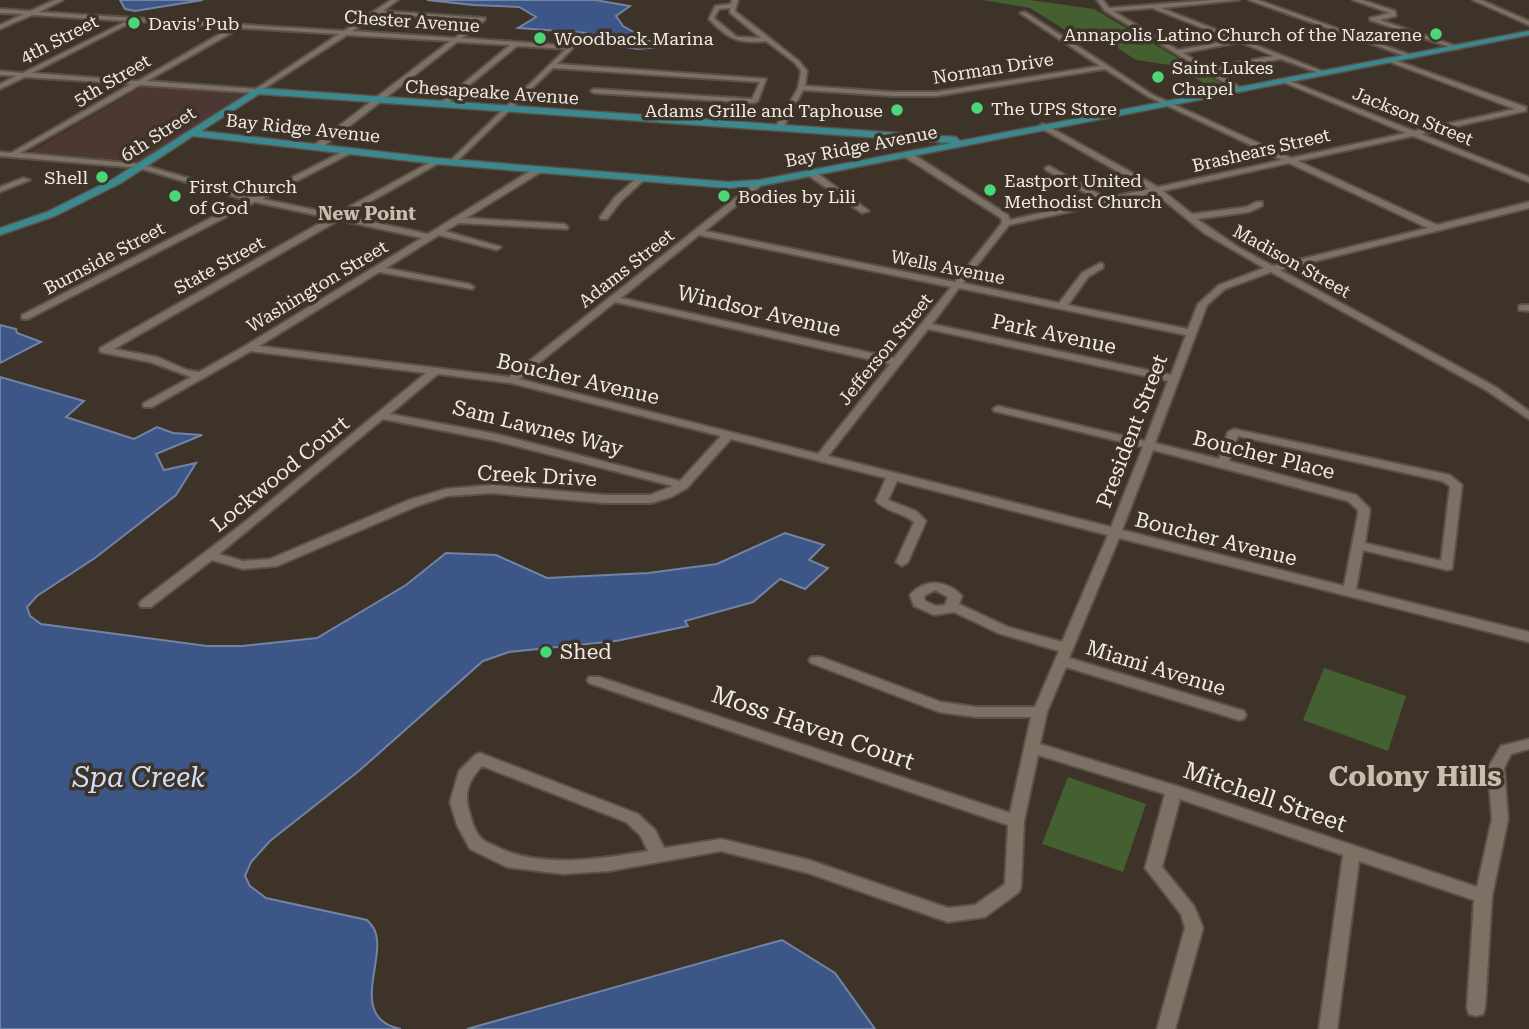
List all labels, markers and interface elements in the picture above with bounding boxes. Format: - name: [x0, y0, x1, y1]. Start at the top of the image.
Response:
- street label: Chester Avenue: [343, 6, 481, 36]
- street label: 4th Street: [17, 10, 102, 68]
- place label: Davis' Pub: [148, 13, 239, 34]
- marker: Davis' Pub: [126, 15, 142, 31]
- place label: Annapolis Latino Church of the Nazarene: [1064, 24, 1422, 45]
- marker: Annapolis Latino Church of the Nazarene: [1428, 26, 1444, 42]
- place label: Woodback Marina: [554, 28, 714, 49]
- marker: Woodback Marina: [532, 30, 548, 46]
- street label: Norman Drive: [931, 48, 1055, 88]
- street label: 5th Street: [70, 50, 154, 110]
- place label: Saint Lukes Chapel: [1172, 57, 1273, 99]
- marker: Saint Lukes Chapel: [1150, 69, 1166, 85]
- street label: Chesapeake Avenue: [405, 75, 580, 109]
- street label: Jackson Street: [1350, 82, 1476, 150]
- place label: The UPS Store: [991, 98, 1117, 119]
- place label: Adams Grille and Taphouse: [645, 100, 883, 121]
- marker: The UPS Store: [969, 100, 985, 116]
- street label: 6th Street: [117, 102, 199, 166]
- marker: Adams Grille and Taphouse: [889, 102, 905, 118]
- street label: Bay Ridge Avenue: [225, 109, 381, 147]
- street label: Bay Ridge Avenue: [783, 121, 939, 171]
- street label: Brashears Street: [1190, 124, 1332, 176]
- place label: Shell: [44, 167, 88, 188]
- marker: Shell: [94, 169, 110, 185]
- place label: Eastport United Methodist Church: [1004, 170, 1162, 212]
- place label: First Church of God: [189, 176, 298, 218]
- marker: Eastport United Methodist Church: [982, 182, 998, 198]
- place label: Bodies by Lili: [738, 186, 856, 207]
- marker: First Church of God: [167, 188, 183, 204]
- marker: Bodies by Lili: [716, 188, 732, 204]
- district label: New Point: [318, 202, 416, 225]
- street label: Burnside Street: [40, 217, 168, 299]
- street label: Madison Street: [1230, 220, 1355, 302]
- street label: Adams Street: [574, 224, 678, 312]
- street label: State Street: [170, 231, 268, 298]
- street label: Washington Street: [243, 235, 392, 336]
- street label: Wells Avenue: [889, 246, 1007, 288]
- street label: Windsor Avenue: [675, 281, 843, 341]
- street label: Jefferson Street: [834, 289, 937, 409]
- street label: Park Avenue: [989, 309, 1119, 359]
- street label: Boucher Avenue: [494, 349, 662, 409]
- street label: President Street: [1092, 351, 1172, 511]
- street label: Sam Lawnes Way: [450, 395, 626, 461]
- street label: Lockwood Court: [206, 411, 354, 537]
- street label: Boucher Place: [1191, 426, 1337, 484]
- street label: Creek Drive: [476, 461, 598, 491]
- street label: Boucher Avenue: [1132, 507, 1300, 571]
- street label: Miami Avenue: [1083, 635, 1229, 701]
- place label: Shed: [560, 640, 612, 664]
- marker: Shed: [538, 644, 554, 660]
- street label: Moss Haven Court: [708, 680, 918, 776]
- street label: Mitchell Street: [1180, 756, 1350, 838]
- district label: Colony Hills: [1328, 760, 1502, 793]
- water label: Spa Creek: [72, 761, 206, 794]

